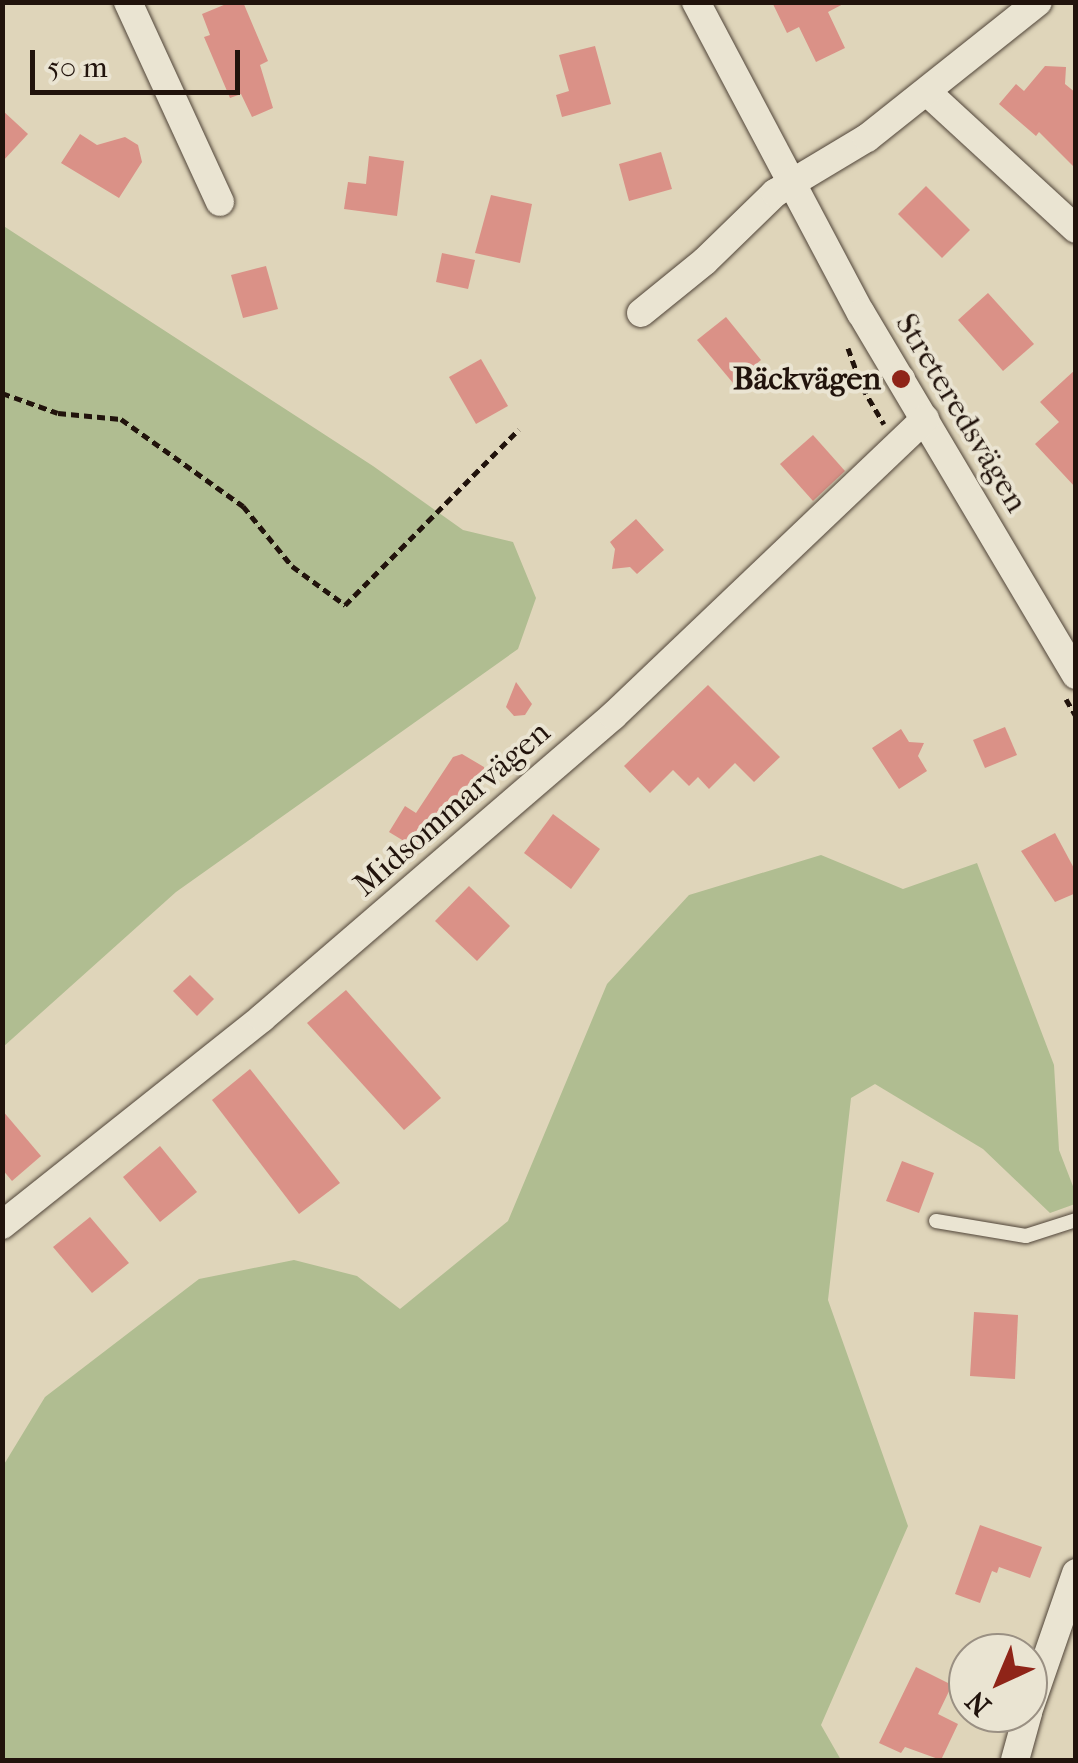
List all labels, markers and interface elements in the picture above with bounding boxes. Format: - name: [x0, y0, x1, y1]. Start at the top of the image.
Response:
- scale bar: [35, 30, 245, 92]
- text: 50 m: [47, 50, 108, 85]
- street label: Streteredsvägen: [887, 307, 1035, 519]
- place label: Bäckvägen: [733, 360, 881, 398]
- marker: Bäckvägen: [890, 368, 912, 390]
- street label: Midsommarvägen: [346, 713, 558, 905]
- north arrow: [948, 1633, 1048, 1733]
- text: N: [959, 1684, 997, 1723]

